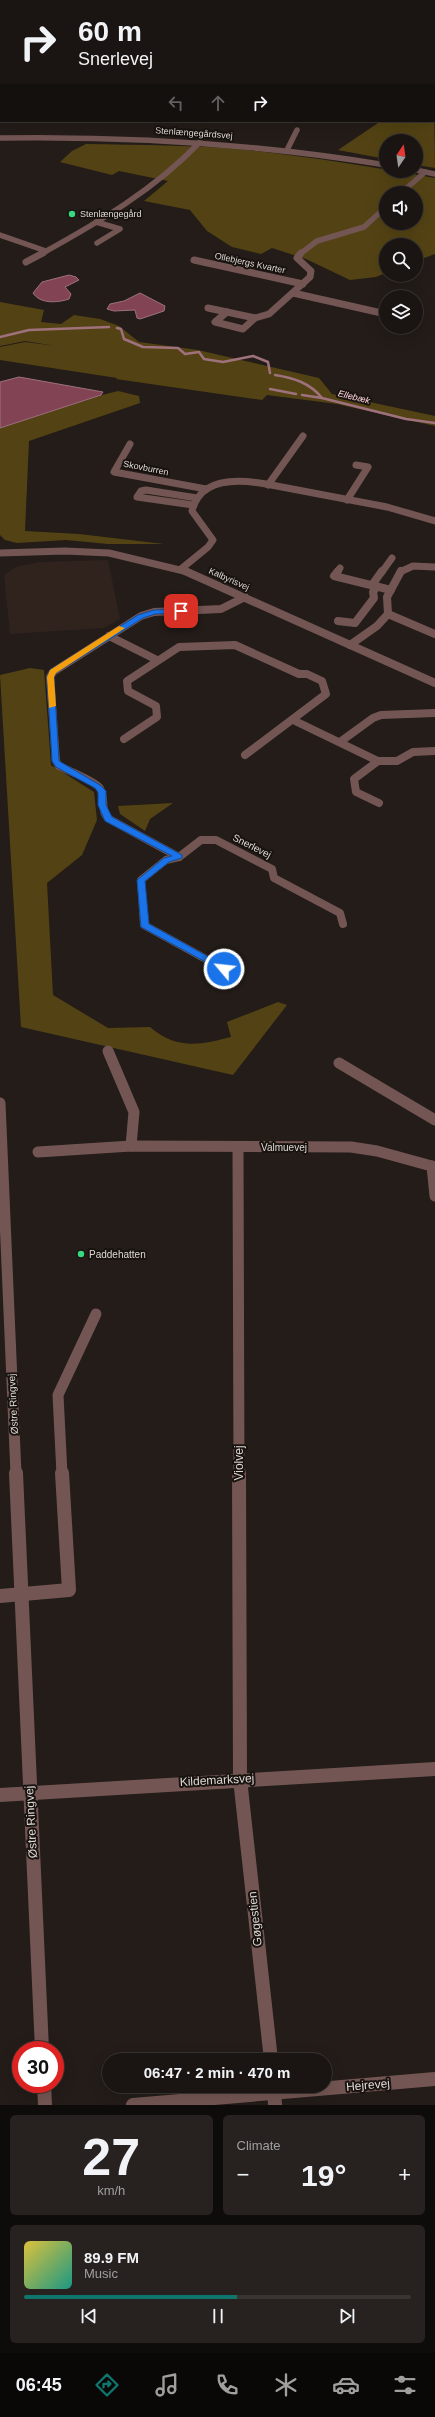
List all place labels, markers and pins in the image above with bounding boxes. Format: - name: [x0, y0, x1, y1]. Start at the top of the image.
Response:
- marker: Stenlængegård: [67, 209, 77, 219]
- place label: Stenlængegård: [80, 209, 142, 219]
- pin: [164, 594, 198, 628]
- marker: Paddehatten: [76, 1249, 86, 1259]
- place label: Paddehatten: [89, 1249, 146, 1260]

